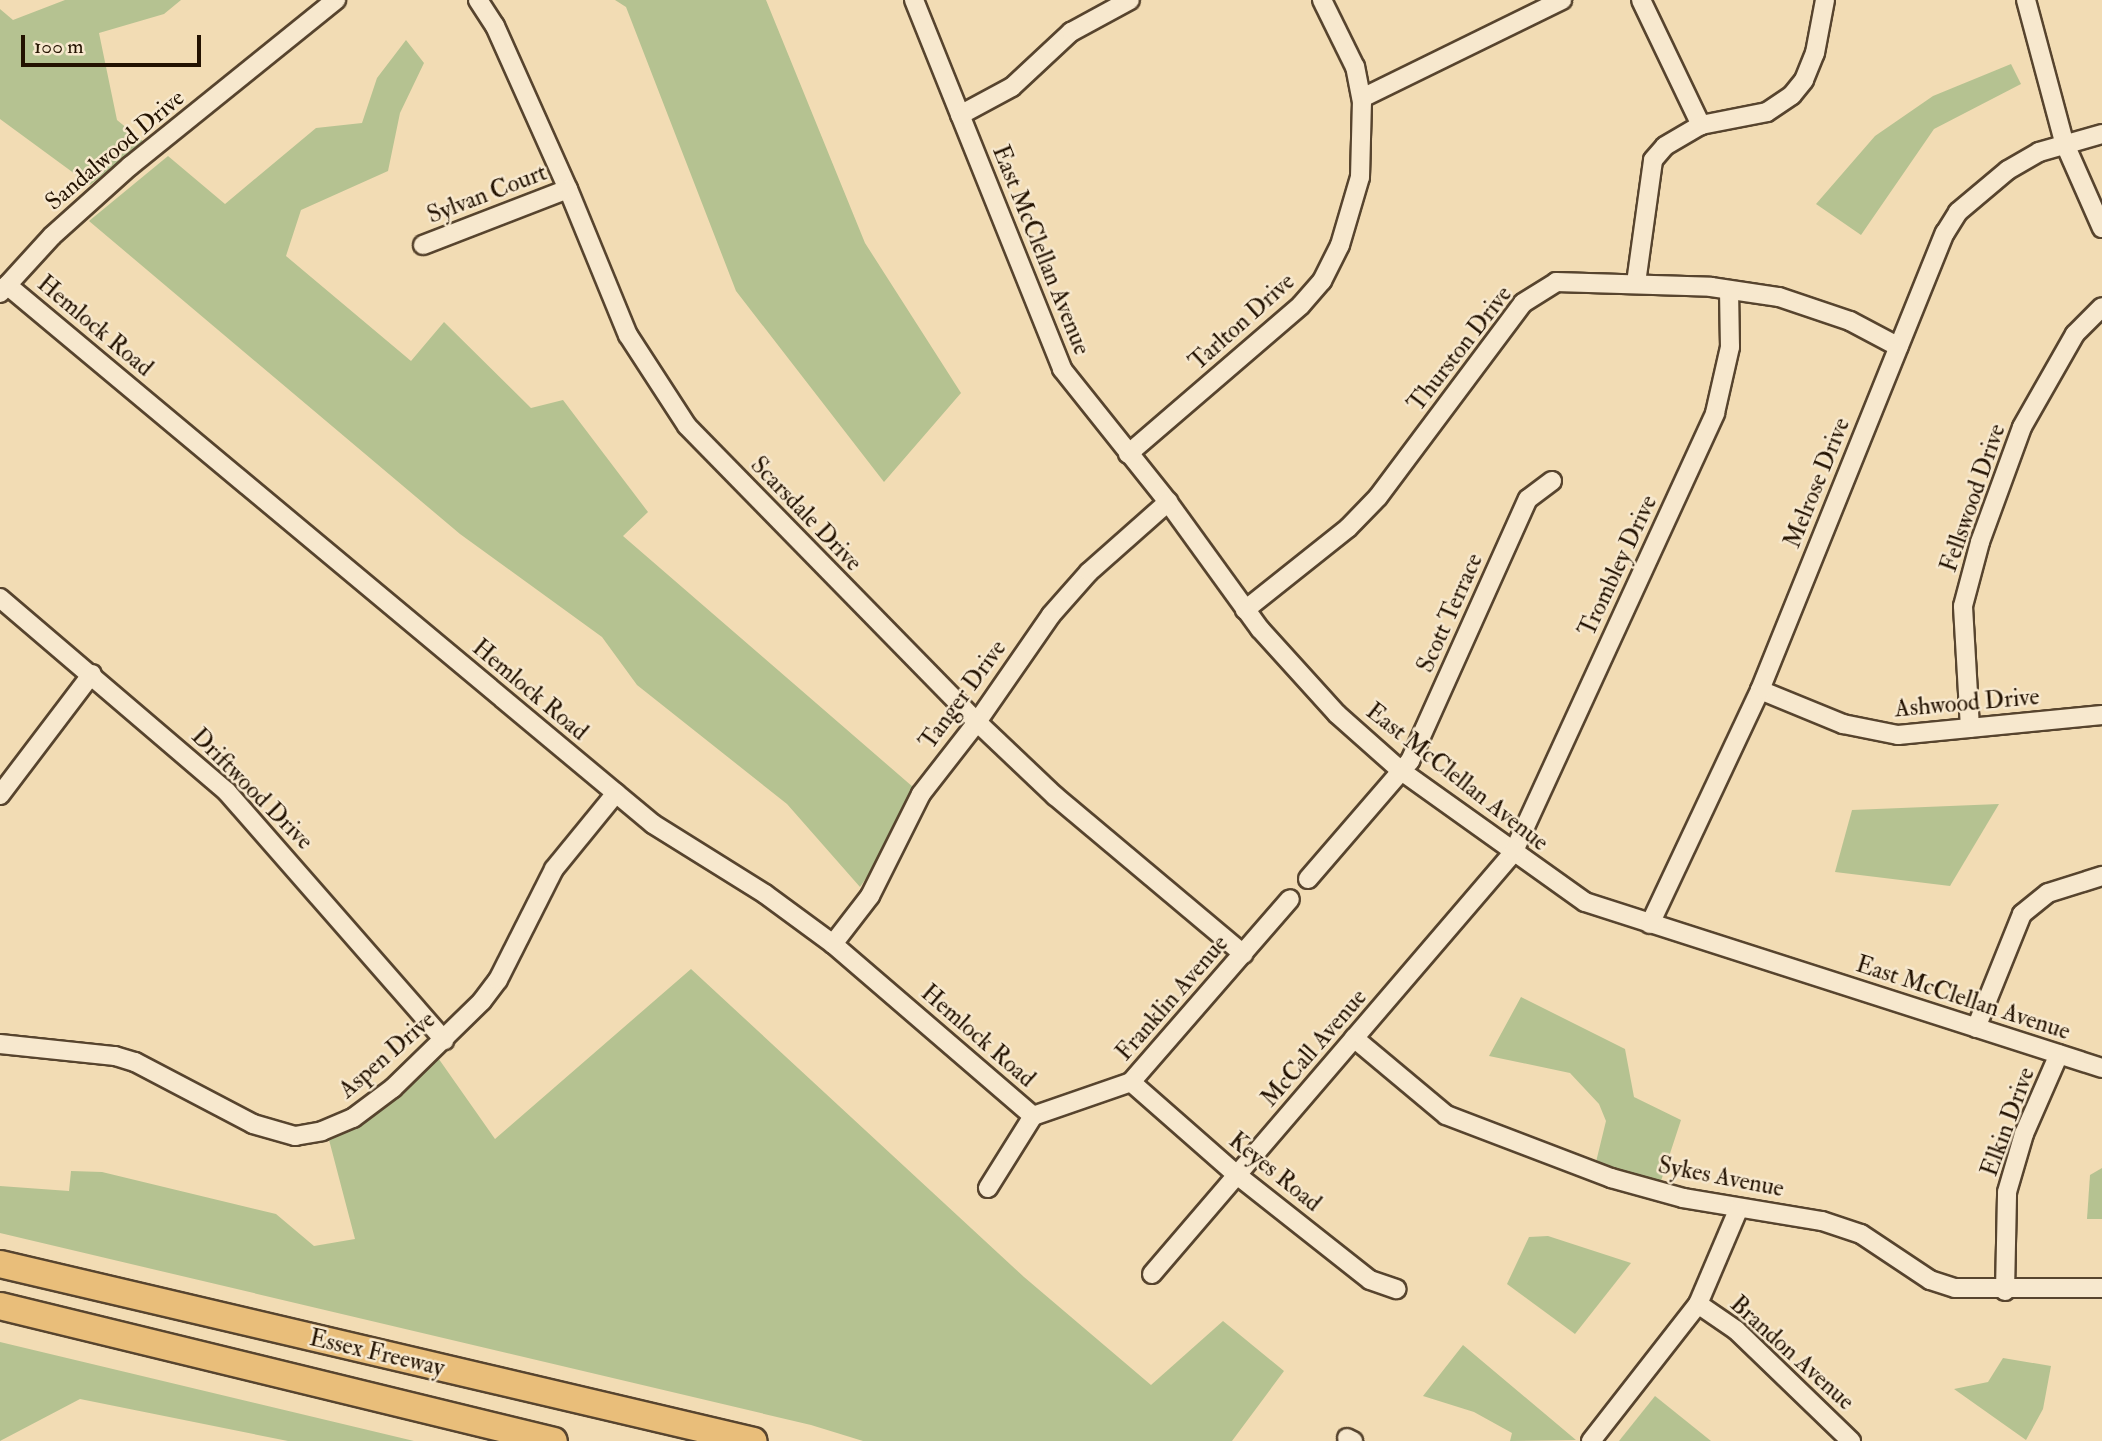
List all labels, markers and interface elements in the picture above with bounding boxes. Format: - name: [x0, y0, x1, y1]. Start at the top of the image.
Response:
- scale bar: [24, 21, 205, 65]
- text: 100 m: [34, 33, 84, 60]
- street label: Sandalwood Drive: [40, 83, 190, 217]
- street label: East McClellan Avenue: [986, 141, 1096, 359]
- street label: Sylvan Court: [423, 158, 551, 230]
- street label: Tarlton Drive: [1184, 267, 1300, 377]
- street label: Hemlock Road: [31, 269, 159, 383]
- street label: Thurston Drive: [1402, 280, 1518, 418]
- street label: Melrose Drive: [1778, 414, 1856, 552]
- street label: Fellswood Drive: [1934, 420, 2012, 576]
- street label: Scarsdale Drive: [744, 451, 868, 577]
- street label: Trombley Drive: [1573, 491, 1663, 641]
- street label: Scott Terrace: [1411, 549, 1489, 677]
- street label: Hemlock Road: [466, 633, 594, 747]
- street label: Tanger Drive: [914, 635, 1012, 755]
- street label: Ashwood Drive: [1893, 682, 2041, 724]
- street label: East McClellan Avenue: [1360, 697, 1554, 857]
- street label: Driftwood Drive: [185, 722, 319, 856]
- street label: Franklin Avenue: [1110, 929, 1234, 1067]
- street label: East McClellan Avenue: [1852, 950, 2074, 1046]
- street label: Hemlock Road: [915, 979, 1041, 1093]
- street label: McCall Avenue: [1255, 983, 1373, 1113]
- street label: Aspen Drive: [333, 1005, 441, 1105]
- street label: Elkin Drive: [1975, 1064, 2041, 1180]
- street label: Keyes Road: [1223, 1126, 1327, 1218]
- street label: Sykes Avenue: [1656, 1151, 1786, 1203]
- street label: Brandon Avenue: [1724, 1290, 1860, 1416]
- street label: Essex Freeway: [307, 1323, 447, 1383]

